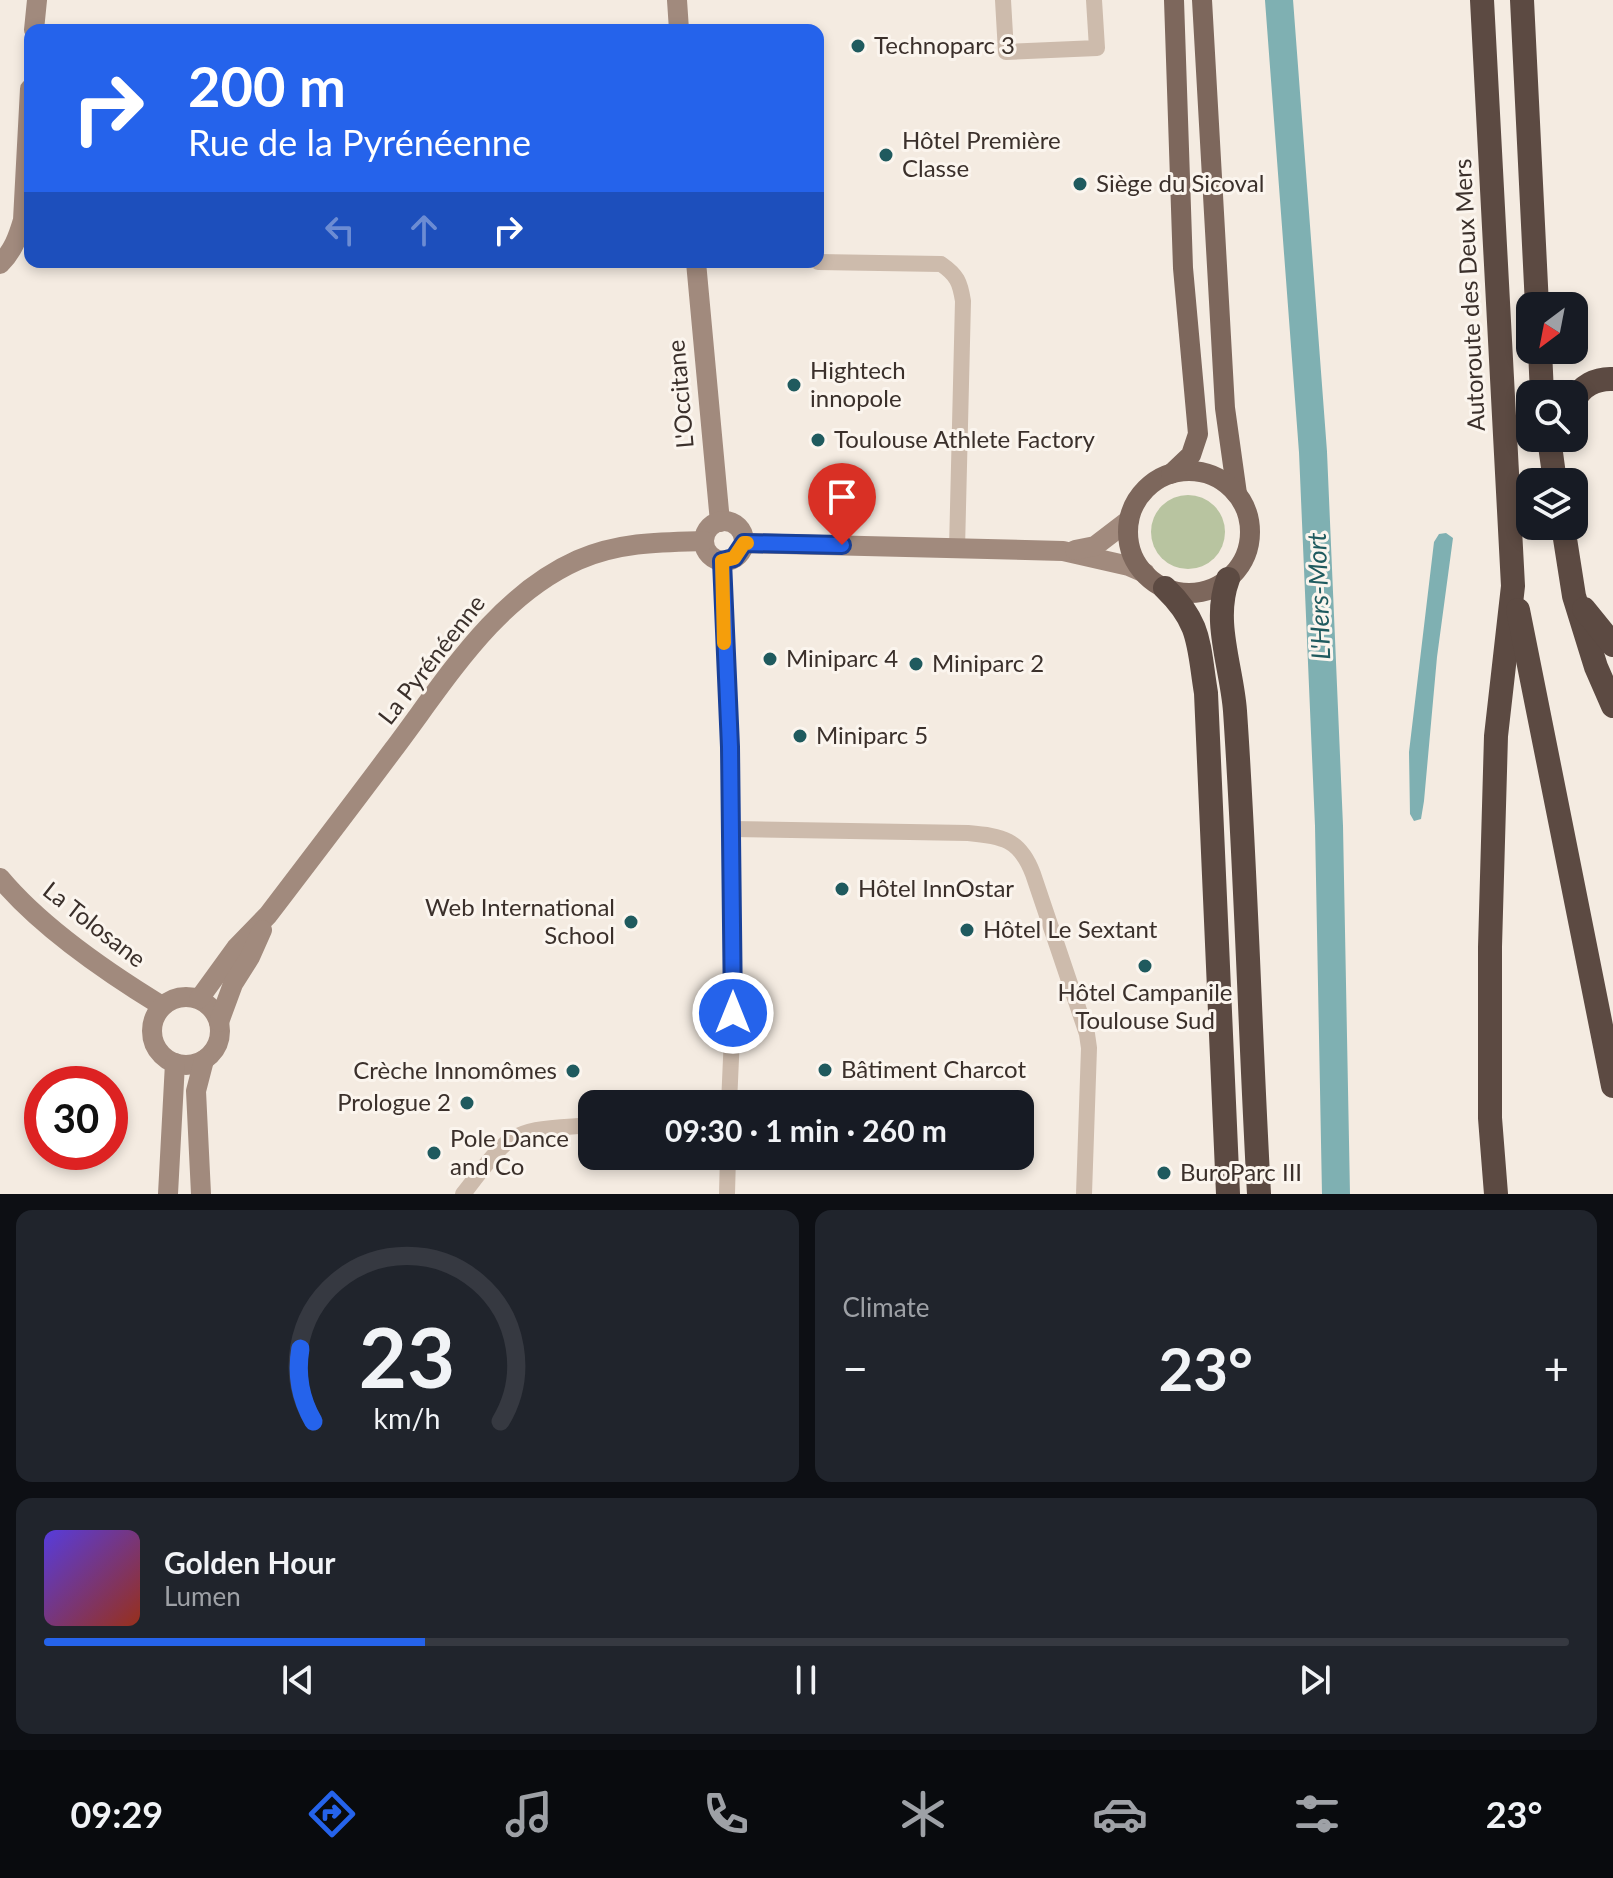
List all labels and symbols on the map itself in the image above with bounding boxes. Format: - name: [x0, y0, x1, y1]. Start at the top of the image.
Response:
- place label: Technoparc 3: [874, 30, 1015, 59]
- marker: Technoparc 3: [849, 37, 867, 55]
- place label: Hôtel Première Classe: [902, 125, 1061, 182]
- marker: Hôtel Première Classe: [877, 146, 895, 164]
- street label: Autoroute des Deux Mers: [1447, 158, 1490, 432]
- place label: Siège du Sicoval: [1096, 168, 1264, 197]
- marker: Siège du Sicoval: [1071, 175, 1089, 193]
- north arrow: [1516, 292, 1588, 364]
- street label: L'Occitane: [660, 339, 699, 450]
- place label: Hightech innopole: [810, 355, 906, 412]
- marker: Hightech innopole: [785, 376, 803, 394]
- place label: Toulouse Athlete Factory: [834, 424, 1096, 453]
- marker: Toulouse Athlete Factory: [809, 431, 827, 449]
- pin: [808, 463, 876, 545]
- water label: L'Hers-Mort: [1300, 532, 1336, 660]
- street label: La Pyrénéenne: [371, 589, 490, 730]
- place label: Miniparc 4: [786, 643, 898, 672]
- place label: Miniparc 2: [932, 648, 1044, 677]
- marker: Miniparc 4: [761, 650, 779, 668]
- marker: Miniparc 2: [907, 655, 925, 673]
- place label: Miniparc 5: [816, 720, 928, 749]
- marker: Miniparc 5: [791, 727, 809, 745]
- place label: Hôtel InnOstar: [858, 873, 1014, 902]
- street label: La Tolosane: [38, 875, 152, 973]
- marker: Hôtel InnOstar: [833, 880, 851, 898]
- place label: Web International School: [425, 892, 615, 949]
- marker: Web International School: [622, 913, 640, 931]
- place label: Hôtel Le Sextant: [983, 914, 1158, 943]
- marker: Hôtel Le Sextant: [958, 921, 976, 939]
- marker: Hôtel Campanile Toulouse Sud: [1136, 957, 1154, 975]
- position arrow: [691, 971, 775, 1055]
- place label: Hôtel Campanile Toulouse Sud: [1058, 977, 1232, 1034]
- place label: Bâtiment Charcot: [841, 1054, 1026, 1083]
- place label: Crèche Innomômes: [353, 1055, 557, 1084]
- marker: Bâtiment Charcot: [816, 1061, 834, 1079]
- marker: Crèche Innomômes: [564, 1062, 582, 1080]
- speed limit sign: 30: [24, 1066, 128, 1170]
- place label: Prologue 2: [337, 1087, 451, 1116]
- marker: Prologue 2: [458, 1094, 476, 1112]
- place label: Pole Dance and Co: [450, 1123, 569, 1180]
- marker: Pole Dance and Co: [425, 1144, 443, 1162]
- place label: BuroParc III: [1180, 1157, 1302, 1186]
- marker: BuroParc III: [1155, 1164, 1173, 1182]

